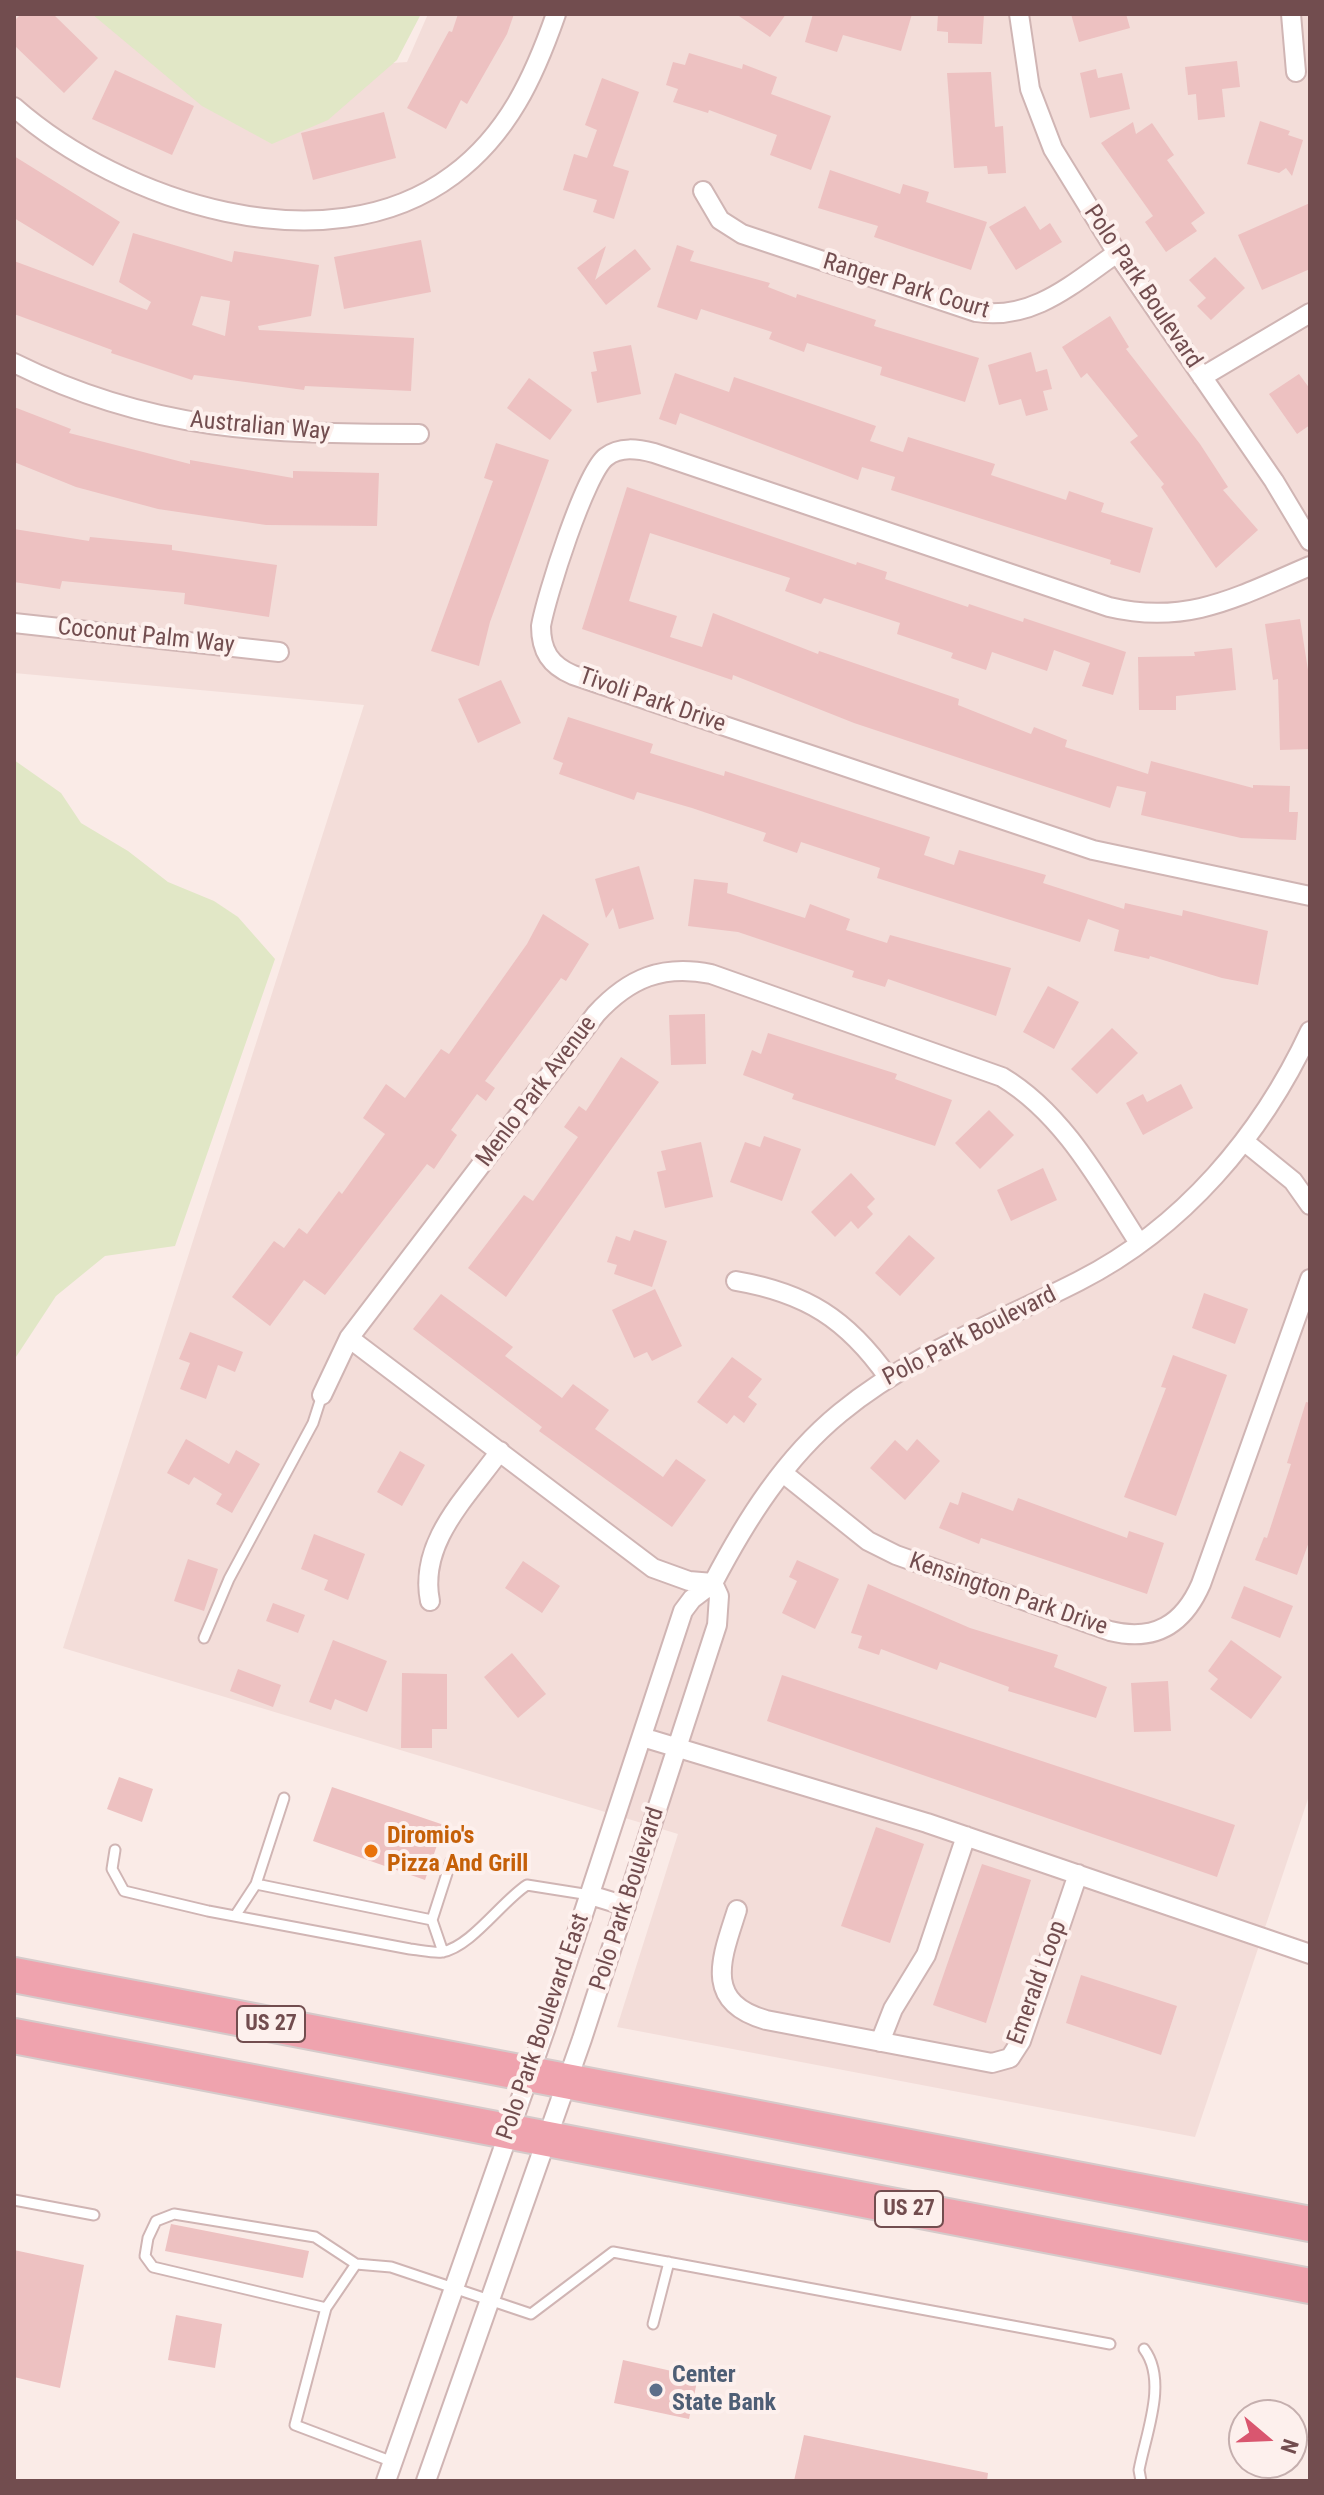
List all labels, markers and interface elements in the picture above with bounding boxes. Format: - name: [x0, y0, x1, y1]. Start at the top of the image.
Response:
- street label: Polo Park Boulevard: [1077, 200, 1207, 374]
- street label: Ranger Park Court: [819, 248, 993, 326]
- street label: Australian Way: [189, 407, 331, 447]
- street label: Coconut Palm Way: [56, 613, 236, 661]
- street label: Tivoli Park Drive: [575, 663, 729, 739]
- street label: Menlo Park Avenue: [471, 1011, 603, 1173]
- street label: Polo Park Boulevard: [879, 1281, 1061, 1393]
- street label: Kensington Park Drive: [905, 1548, 1111, 1642]
- street label: Polo Park Boulevard: [585, 1804, 671, 1994]
- place label: Diromio's Pizza And Grill: [387, 1823, 528, 1879]
- marker: Diromio's Pizza And Grill: [362, 1842, 380, 1860]
- street label: Polo Park Boulevard East: [492, 1910, 596, 2144]
- street label: Emerald Loop: [1002, 1917, 1074, 2049]
- road number: US 27: [237, 2006, 305, 2042]
- road number: US 27: [875, 2191, 943, 2227]
- place label: Center State Bank: [672, 2362, 776, 2418]
- marker: Center State Bank: [647, 2381, 665, 2399]
- north arrow: [1228, 2399, 1308, 2479]
- text: N: [1275, 2436, 1303, 2457]

